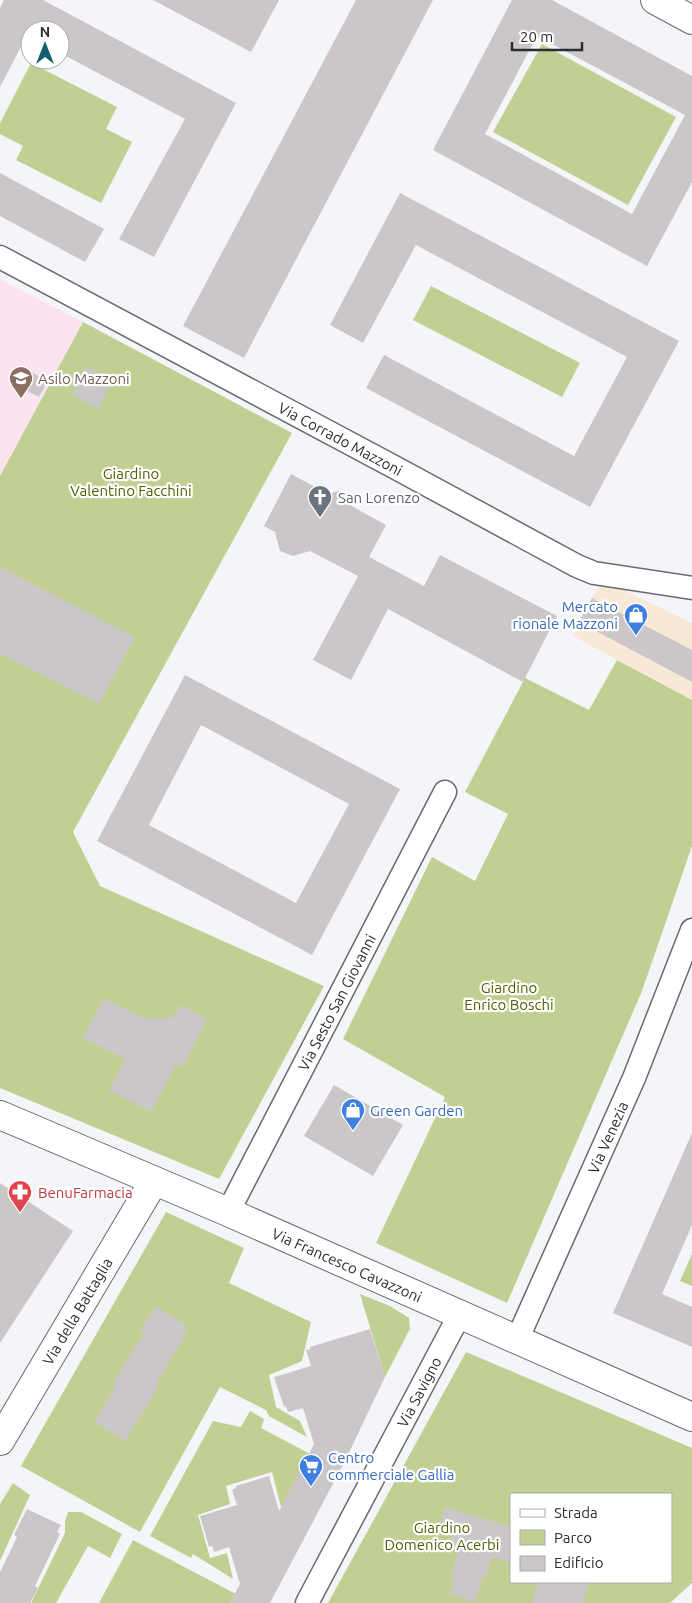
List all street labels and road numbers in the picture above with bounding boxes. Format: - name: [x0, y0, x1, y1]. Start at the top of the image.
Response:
- street label: Via Corrado Mazzoni: [276, 398, 406, 479]
- street label: Via Sesto San Giovanni: [294, 931, 379, 1073]
- street label: Via Venezia: [584, 1099, 631, 1176]
- street label: Via Francesco Cavazzoni: [270, 1224, 425, 1305]
- street label: Via della Battaglia: [39, 1254, 115, 1368]
- street label: Via Savigno: [393, 1354, 444, 1430]

